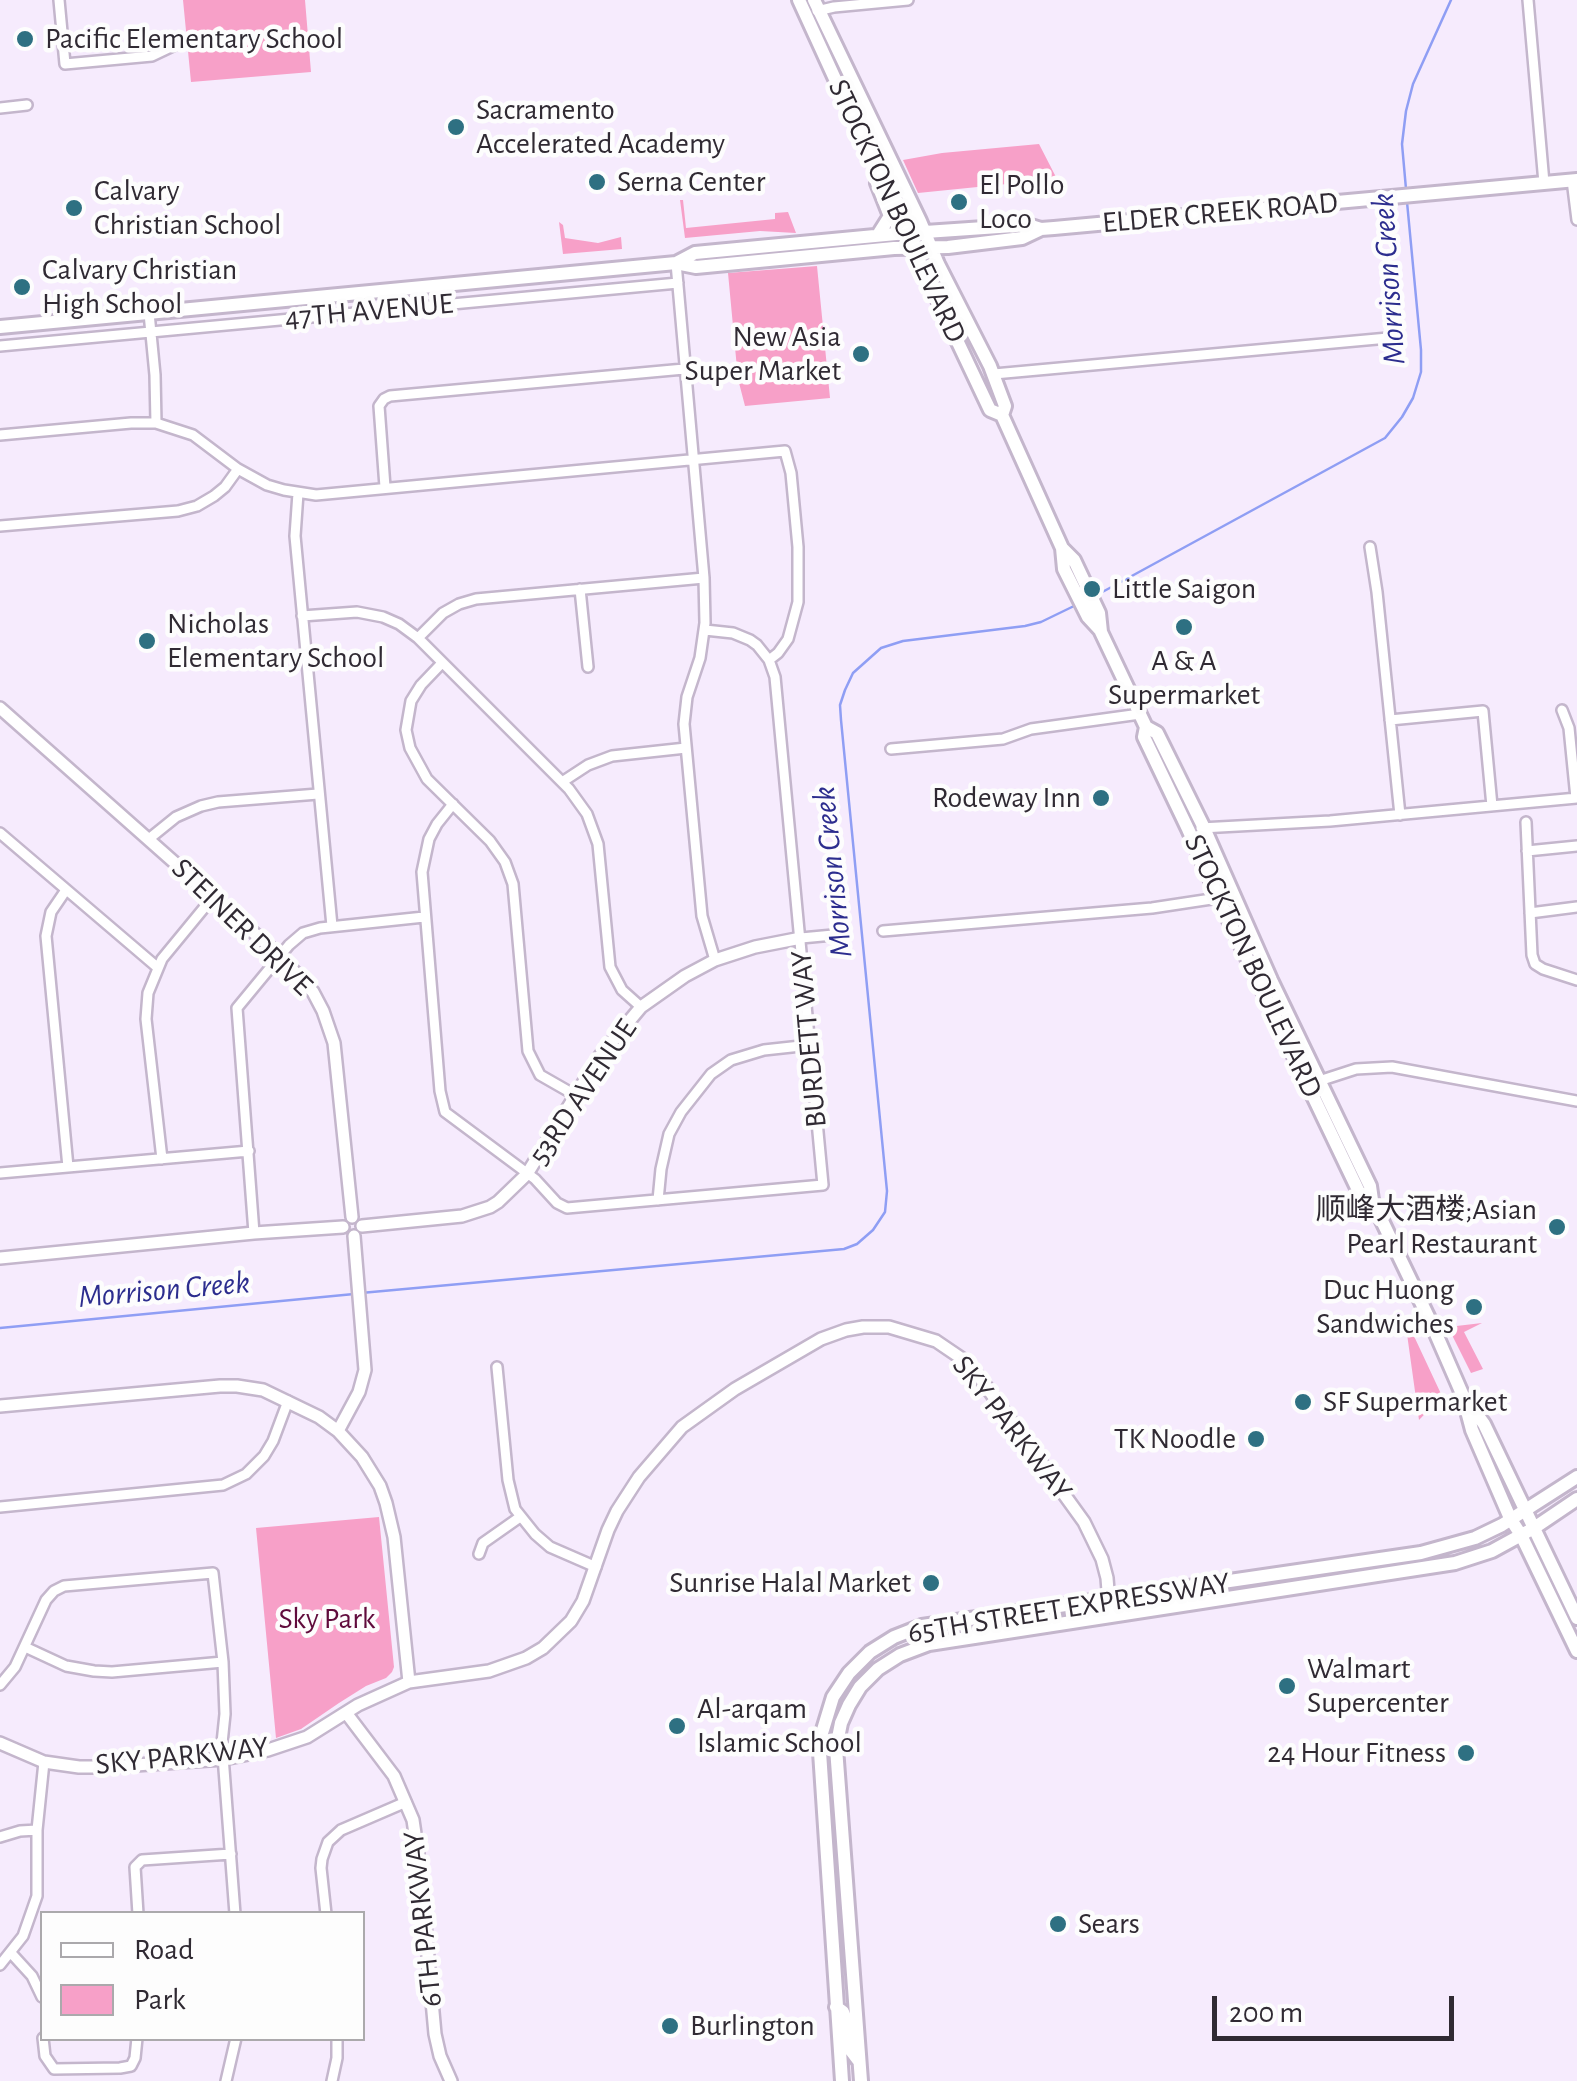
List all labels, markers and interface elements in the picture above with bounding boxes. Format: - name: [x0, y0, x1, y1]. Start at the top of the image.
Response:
- place label: Pacific Elementary School: [45, 21, 343, 57]
- marker: Pacific Elementary School: [14, 28, 36, 50]
- street label: STOCKTON BOULEVARD: [820, 74, 974, 348]
- place label: Sacramento Accelerated Academy: [476, 92, 725, 162]
- marker: Sacramento Accelerated Academy: [445, 116, 467, 138]
- place label: Serna Center: [617, 164, 765, 200]
- place label: El Pollo Loco: [979, 167, 1064, 238]
- marker: Serna Center: [586, 171, 608, 193]
- place label: Calvary Christian School: [94, 173, 281, 244]
- street label: ELDER CREEK ROAD: [1101, 185, 1339, 241]
- marker: El Pollo Loco: [948, 191, 970, 213]
- water label: Morrison Creek: [1364, 192, 1414, 366]
- marker: Calvary Christian School: [63, 197, 85, 219]
- place label: Calvary Christian High School: [42, 252, 237, 322]
- marker: Calvary Christian High School: [11, 276, 33, 298]
- street label: 47TH AVENUE: [283, 286, 455, 336]
- place label: New Asia Super Market: [685, 319, 841, 390]
- marker: New Asia Super Market: [850, 343, 872, 365]
- place label: Little Saigon: [1112, 571, 1256, 607]
- marker: Little Saigon: [1081, 578, 1103, 600]
- place label: Nicholas Elementary School: [167, 606, 384, 676]
- marker: A & A Supermarket: [1173, 616, 1195, 638]
- marker: Nicholas Elementary School: [136, 630, 158, 652]
- place label: A & A Supermarket: [1108, 643, 1260, 714]
- place label: Rodeway Inn: [932, 780, 1081, 816]
- water label: Morrison Creek: [805, 784, 861, 960]
- marker: Rodeway Inn: [1090, 787, 1112, 809]
- street label: STOCKTON BOULEVARD: [1176, 829, 1330, 1103]
- street label: STEINER DRIVE: [164, 851, 320, 1003]
- street label: BURDETT WAY: [783, 949, 835, 1129]
- street label: 53RD AVENUE: [521, 1012, 645, 1172]
- place label: 顺峰大酒楼;Asian Pearl Restaurant: [1315, 1192, 1537, 1262]
- marker: 顺峰大酒楼;Asian Pearl Restaurant: [1546, 1216, 1568, 1238]
- water label: Morrison Creek: [77, 1263, 251, 1317]
- place label: Duc Huong Sandwiches: [1316, 1272, 1454, 1342]
- marker: Duc Huong Sandwiches: [1463, 1296, 1485, 1318]
- street label: SKY PARKWAY: [944, 1348, 1080, 1508]
- place label: SF Supermarket: [1323, 1384, 1507, 1420]
- marker: SF Supermarket: [1292, 1391, 1314, 1413]
- place label: TK Noodle: [1114, 1421, 1236, 1457]
- marker: TK Noodle: [1245, 1428, 1267, 1450]
- place label: Sunrise Halal Market: [669, 1565, 911, 1601]
- street label: 65TH STREET EXPRESSWAY: [905, 1565, 1233, 1651]
- marker: Sunrise Halal Market: [920, 1572, 942, 1594]
- park label: Sky Park: [278, 1601, 376, 1637]
- place label: Walmart Supercenter: [1307, 1651, 1449, 1722]
- marker: Walmart Supercenter: [1276, 1675, 1298, 1697]
- place label: Al-arqam Islamic School: [697, 1691, 862, 1762]
- marker: Al-arqam Islamic School: [666, 1715, 688, 1737]
- street label: SKY PARKWAY: [94, 1729, 270, 1783]
- place label: 24 Hour Fitness: [1267, 1735, 1446, 1771]
- marker: 24 Hour Fitness: [1455, 1742, 1477, 1764]
- street label: 6TH PARKWAY: [396, 1829, 450, 2009]
- place label: Sears: [1078, 1906, 1140, 1942]
- legend: [40, 1911, 365, 2041]
- marker: Sears: [1047, 1913, 1069, 1935]
- text: Road: [134, 1935, 194, 1965]
- scale bar: [1217, 1976, 1460, 2038]
- text: Park: [134, 1985, 186, 2015]
- text: 200 m: [1229, 1998, 1303, 2028]
- place label: Burlington: [690, 2008, 815, 2044]
- marker: Burlington: [659, 2015, 681, 2037]

